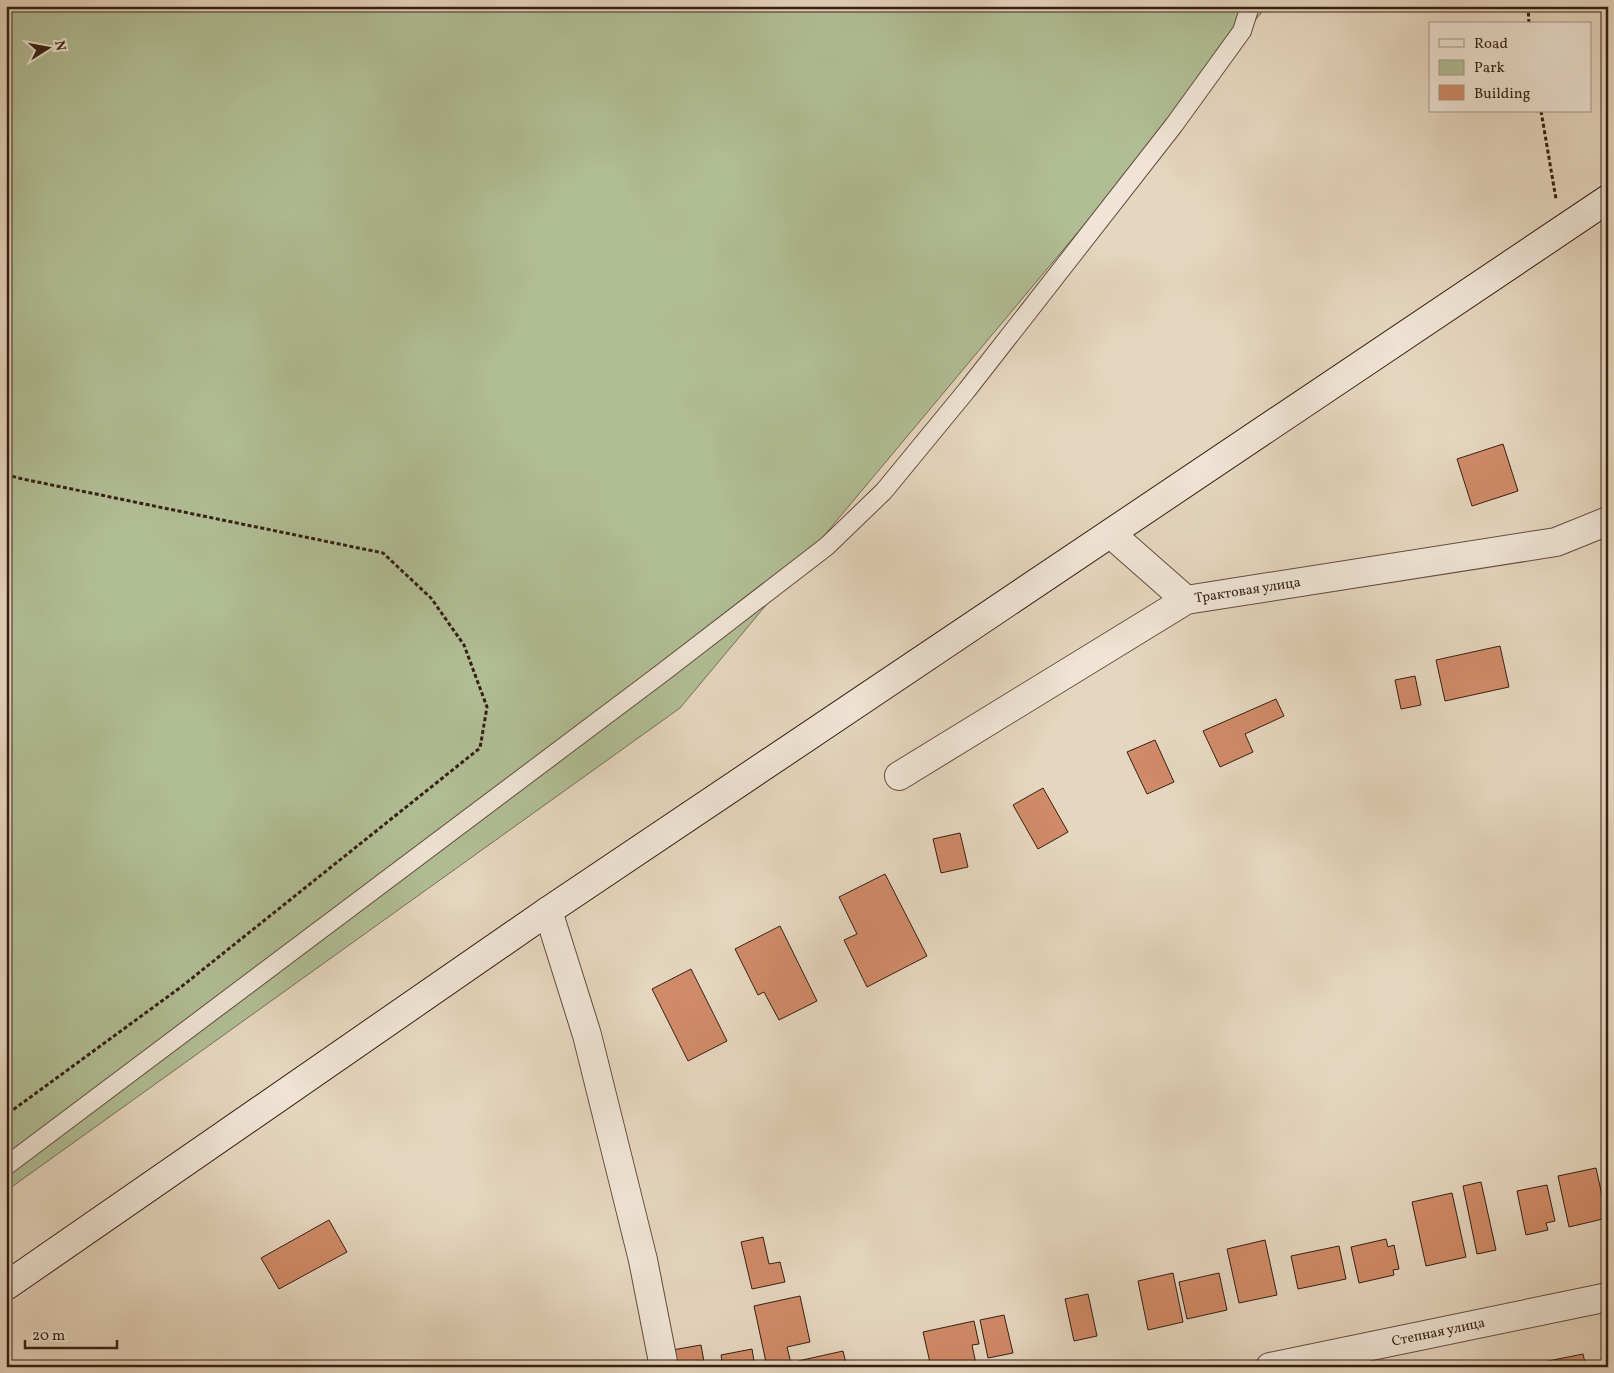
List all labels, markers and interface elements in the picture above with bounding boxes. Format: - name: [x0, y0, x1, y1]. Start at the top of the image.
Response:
- north arrow: [22, 22, 72, 72]
- legend: [1429, 22, 1592, 112]
- text: Road: [1474, 34, 1508, 55]
- text: N: [49, 39, 70, 53]
- text: Park: [1474, 58, 1505, 79]
- text: Building: [1474, 84, 1531, 105]
- street label: Трактовая улица: [1193, 573, 1302, 608]
- street label: Степная улица: [1390, 1313, 1487, 1351]
- scale bar: [25, 1318, 118, 1350]
- text: 20 m: [32, 1326, 65, 1347]

